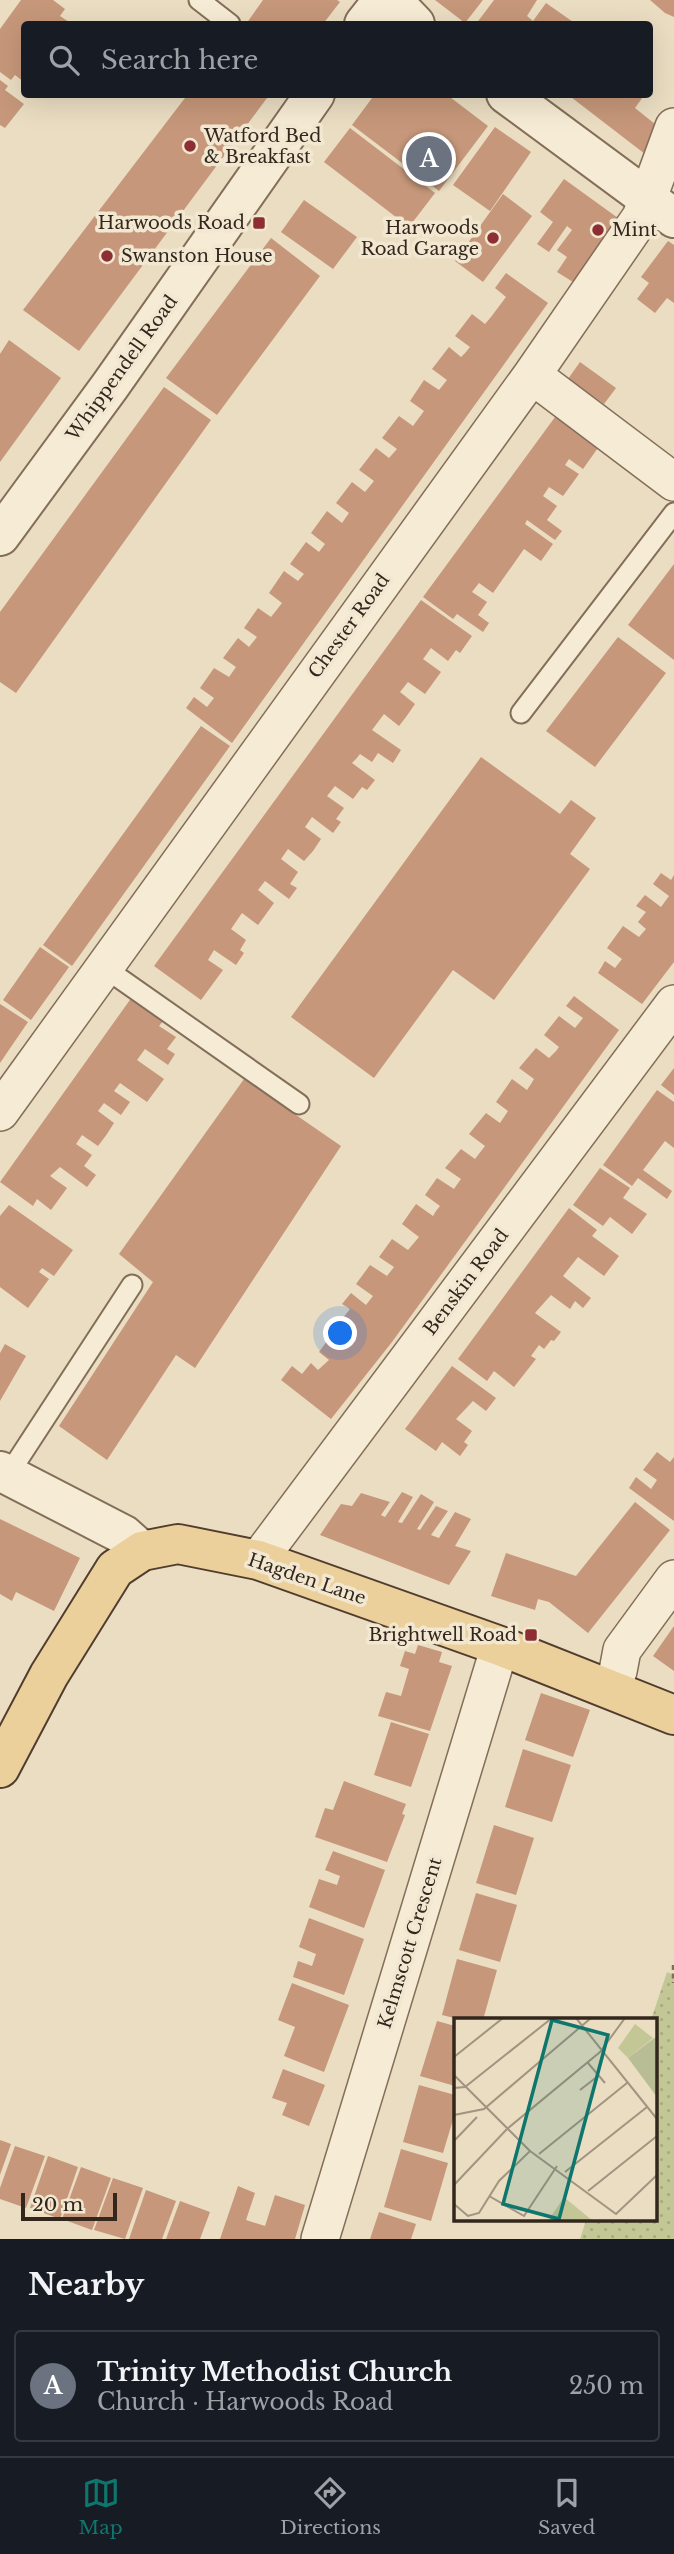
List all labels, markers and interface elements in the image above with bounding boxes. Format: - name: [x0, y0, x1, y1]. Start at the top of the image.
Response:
- search box: [21, 21, 653, 98]
- icon: search: [45, 41, 83, 79]
- text: Search here: [101, 44, 258, 76]
- place label: Watford Bed & Breakfast: [203, 125, 321, 168]
- pin: A: [406, 133, 452, 185]
- marker: Watford Bed & Breakfast: [182, 138, 198, 154]
- place label: Harwoods Road: [98, 212, 245, 234]
- marker: Harwoods Road: [251, 215, 267, 231]
- place label: Harwoods Road Garage: [361, 217, 479, 260]
- place label: Mint: [612, 219, 657, 241]
- marker: Mint: [590, 222, 606, 238]
- marker: Harwoods Road Garage: [485, 230, 501, 246]
- place label: Swanston House: [121, 245, 273, 267]
- marker: Swanston House: [99, 248, 115, 264]
- street label: Whippendell Road: [61, 291, 182, 446]
- street label: Chester Road: [304, 570, 394, 682]
- street label: Benskin Road: [419, 1225, 513, 1339]
- your location: [323, 1316, 357, 1350]
- street label: Hagden Lane: [245, 1549, 369, 1609]
- place label: Brightwell Road: [368, 1624, 517, 1646]
- marker: Brightwell Road: [523, 1627, 539, 1643]
- street label: Kelmscott Crescent: [373, 1855, 447, 2031]
- inset map: [454, 2018, 656, 2222]
- scale bar: [21, 2190, 117, 2222]
- text: 20 m: [32, 2193, 83, 2216]
- text: Nearby: [28, 2266, 144, 2303]
- text: Trinity Methodist Church: [97, 2356, 452, 2388]
- text: A: [44, 2372, 62, 2400]
- text: 250 m: [569, 2372, 644, 2400]
- text: Church · Harwoods Road: [97, 2388, 393, 2416]
- tab: Map: [79, 2474, 123, 2539]
- tab: Directions: [280, 2474, 381, 2539]
- tab: Saved: [538, 2474, 595, 2539]

